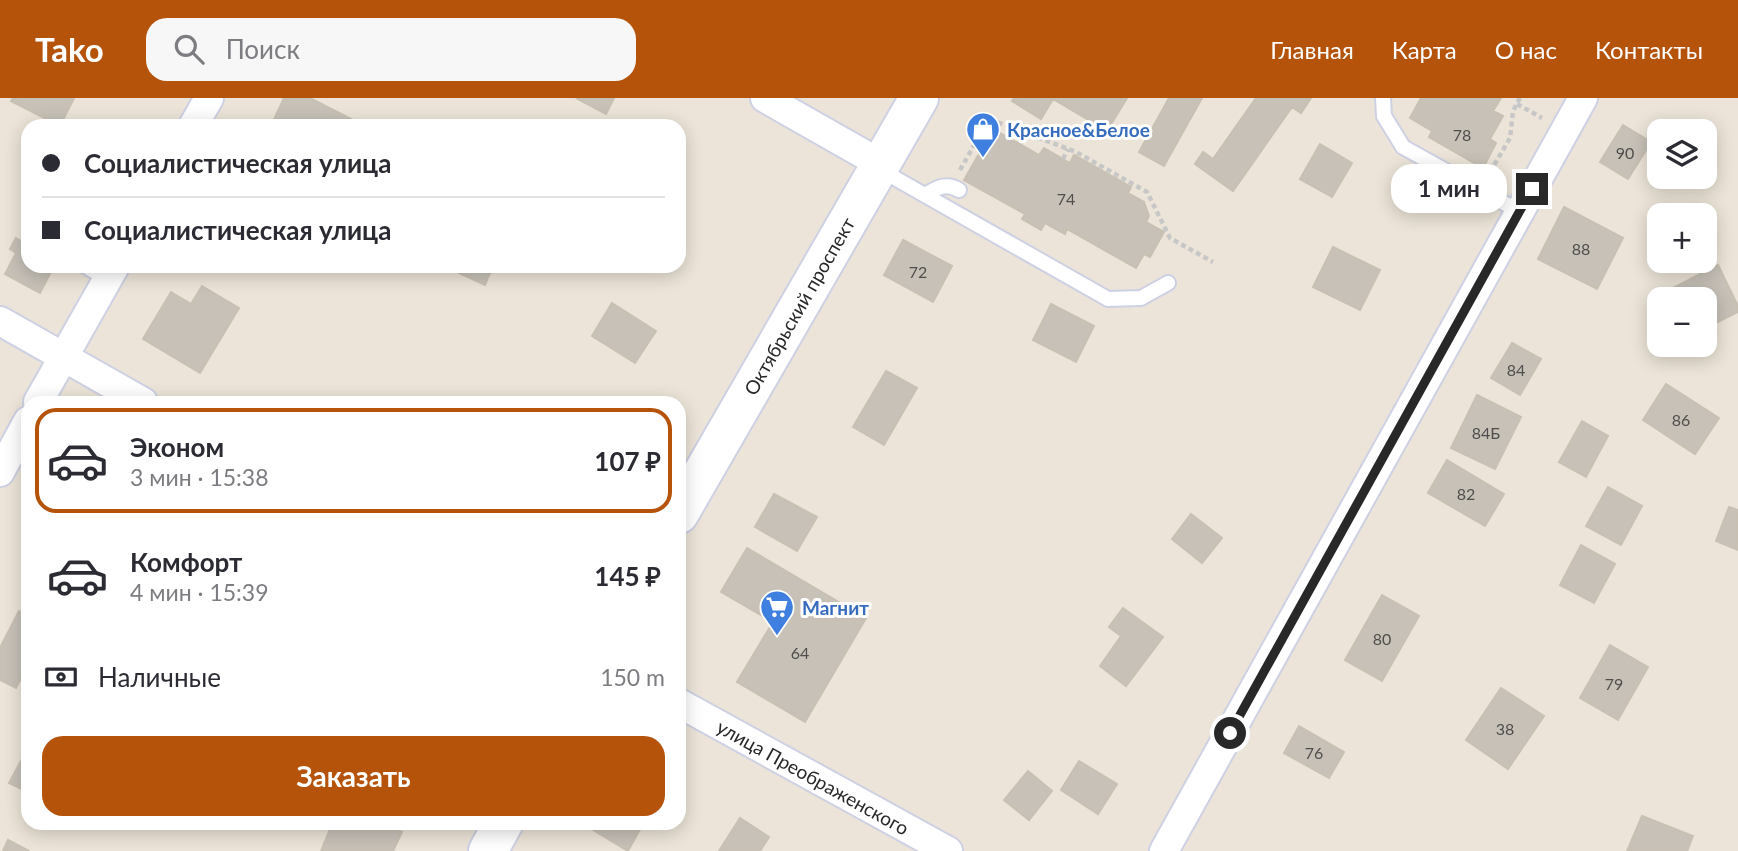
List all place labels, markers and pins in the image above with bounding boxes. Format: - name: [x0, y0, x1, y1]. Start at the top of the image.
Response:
- shop icon: Красное&Белое: [964, 110, 1002, 159]
- place label: Красное&Белое: [1007, 118, 1150, 141]
- supermarket icon: Магнит: [758, 588, 796, 637]
- place label: Магнит: [802, 596, 869, 619]

